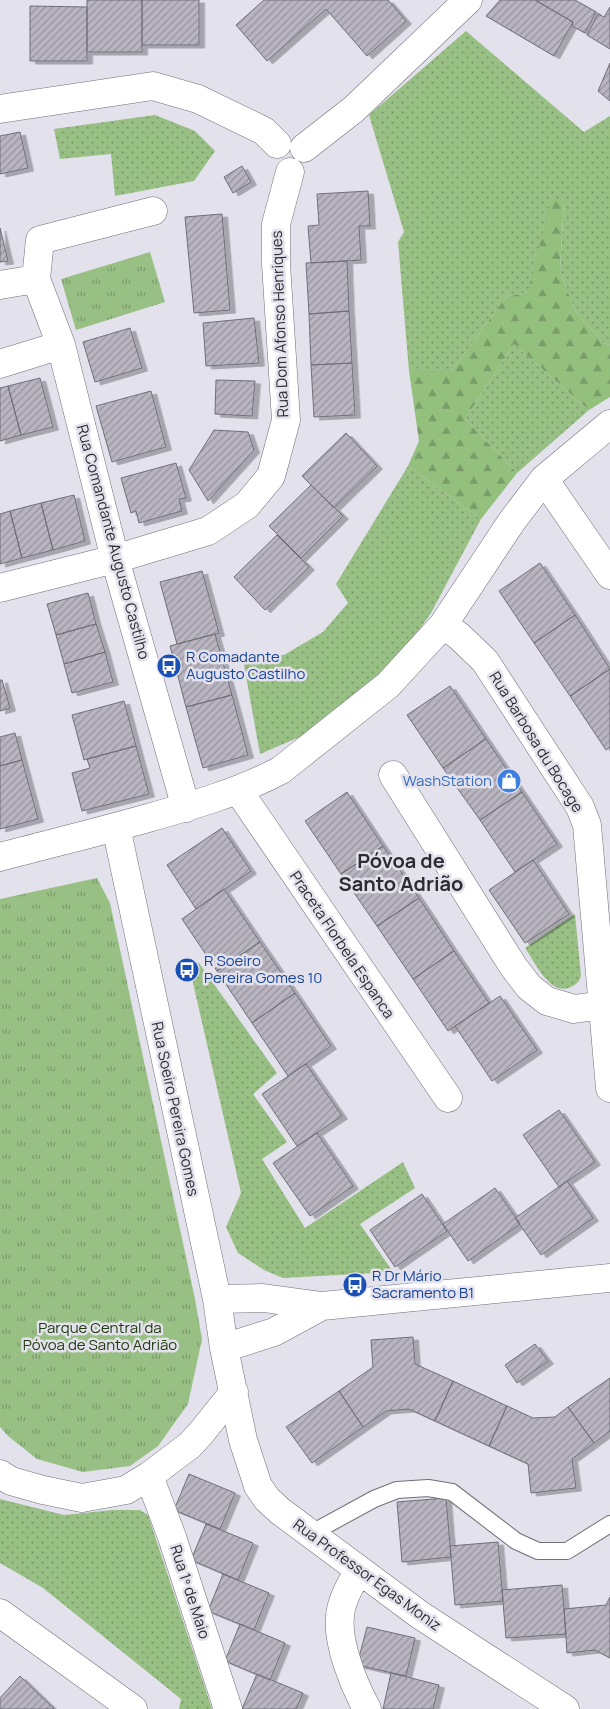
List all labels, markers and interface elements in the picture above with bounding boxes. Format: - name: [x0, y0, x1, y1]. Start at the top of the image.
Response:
- street label: Rua Dom Afonso Henriques: [266, 230, 293, 418]
- street label: Rua Comandante Augusto Castilho: [72, 422, 155, 662]
- place label: R Comadante Augusto Castilho: [186, 646, 306, 684]
- bus stop icon: R Comadante Augusto Castilho: [156, 653, 182, 679]
- street label: Rua Barbosa du Bocage: [484, 667, 589, 816]
- shop icon: WashStation: [496, 768, 522, 794]
- place label: WashStation: [403, 770, 492, 791]
- district label: Póvoa de Santo Adrião: [339, 847, 463, 897]
- street label: Praceta Florbela Espanca: [285, 867, 400, 1023]
- place label: R Soeiro Pereira Gomes 10: [204, 950, 323, 988]
- bus stop icon: R Soeiro Pereira Gomes 10: [174, 957, 200, 983]
- street label: Rua Soeiro Pereira Gomes: [147, 1020, 204, 1198]
- place label: R Dr Mário Sacramento B1: [372, 1265, 474, 1303]
- bus stop icon: R Dr Mário Sacramento B1: [342, 1272, 368, 1298]
- park label: Parque Central da Póvoa de Santo Adrião: [23, 1317, 177, 1355]
- street label: Rua Professor Egas Moniz: [289, 1514, 446, 1635]
- street label: Rua 1º de Maio: [165, 1542, 216, 1642]

